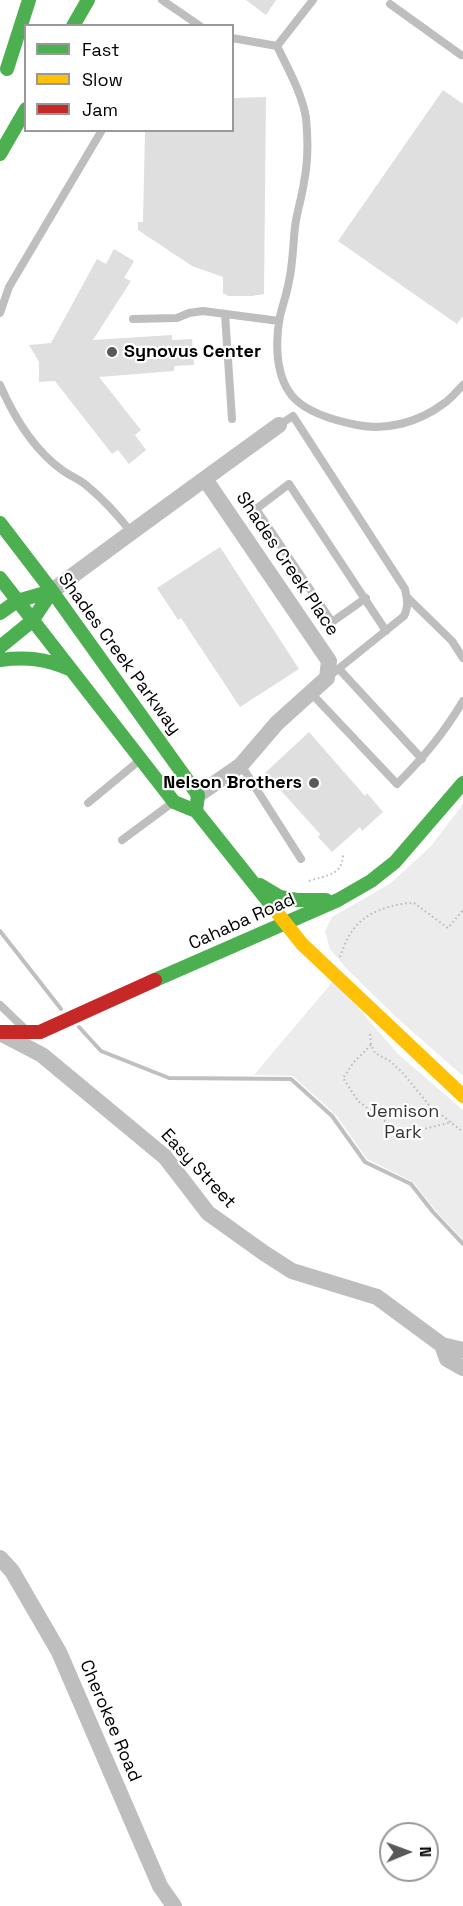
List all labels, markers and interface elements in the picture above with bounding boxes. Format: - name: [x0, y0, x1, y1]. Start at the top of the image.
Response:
- legend: [24, 24, 234, 132]
- text: Fast: [82, 38, 119, 61]
- text: Slow: [82, 68, 123, 91]
- text: Jam: [82, 98, 118, 121]
- place label: Synovus Center: [124, 341, 261, 363]
- marker: Synovus Center: [105, 345, 119, 359]
- street label: Shades Creek Place: [231, 488, 343, 640]
- street label: Shades Creek Parkway: [53, 569, 185, 739]
- place label: Nelson Brothers: [163, 772, 302, 794]
- marker: Nelson Brothers: [307, 776, 321, 790]
- street label: Cahaba Road: [186, 889, 298, 955]
- park label: Jemison Park: [367, 1101, 439, 1144]
- street label: Easy Street: [156, 1125, 240, 1213]
- street label: Cherokee Road: [75, 1657, 145, 1785]
- north arrow: [379, 1822, 439, 1882]
- text: N: [415, 1846, 436, 1857]

